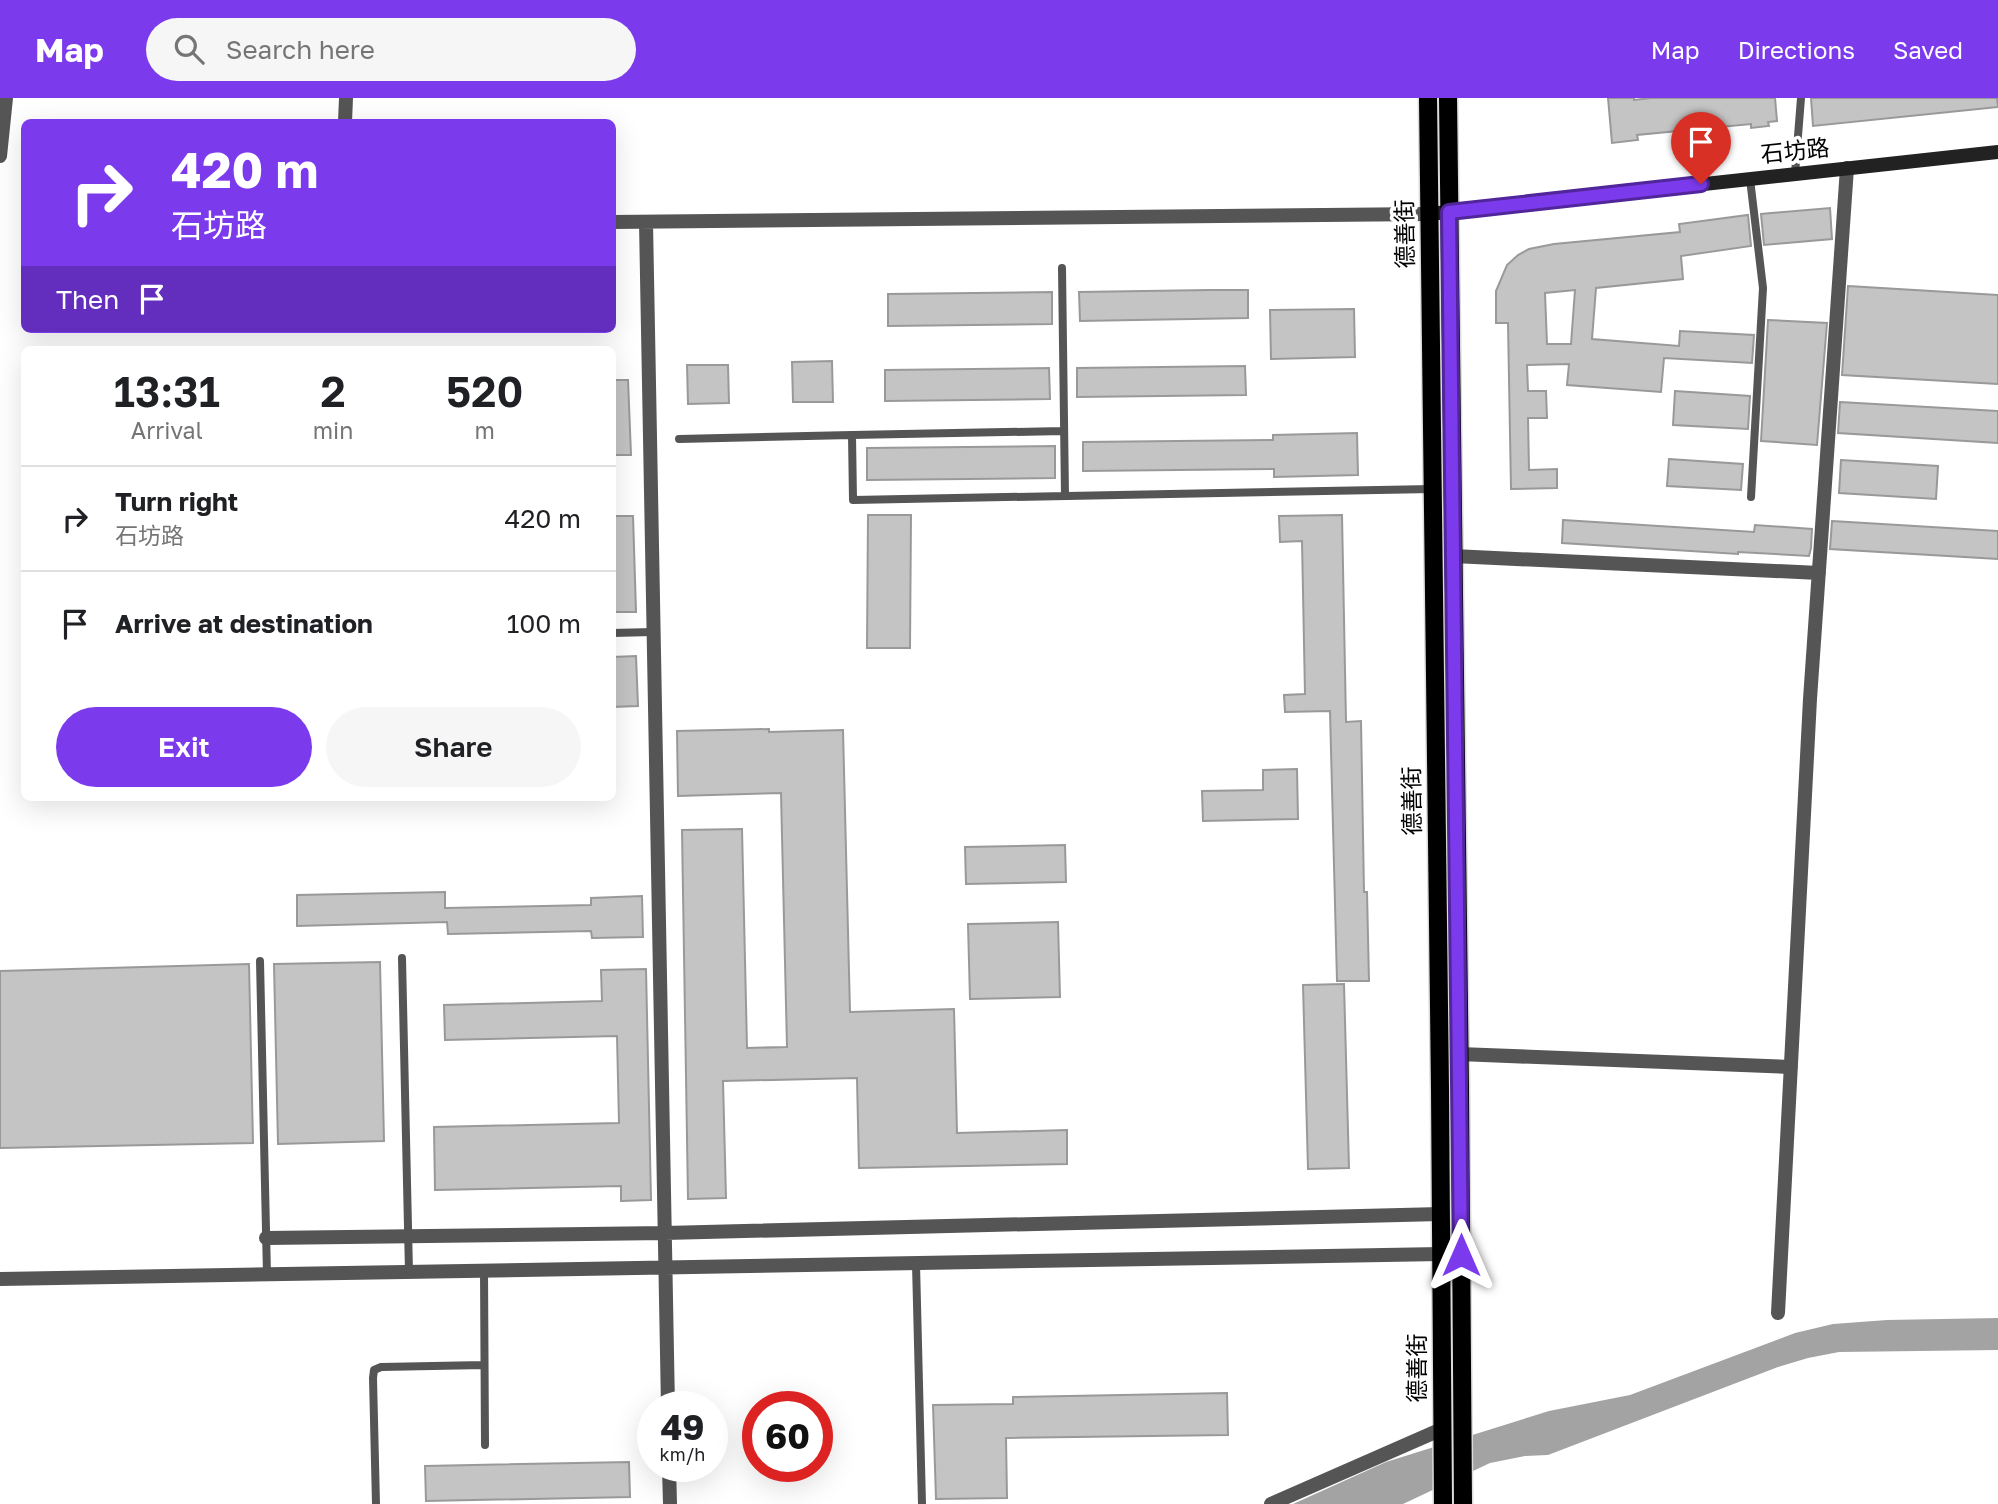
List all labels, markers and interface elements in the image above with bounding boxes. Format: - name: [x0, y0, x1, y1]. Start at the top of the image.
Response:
- search box: [146, 18, 636, 81]
- text: Map: [35, 30, 104, 69]
- icon: search: [170, 30, 208, 68]
- text: Search here: [226, 34, 375, 65]
- text: Map: [1651, 35, 1700, 64]
- text: Directions: [1738, 35, 1855, 64]
- text: Saved: [1893, 35, 1963, 64]
- pin: [1671, 112, 1731, 184]
- icon: arrive: [1682, 123, 1720, 161]
- street label: 石坊路: [1759, 132, 1831, 168]
- text: 420 m: [171, 140, 319, 199]
- icon: right: [56, 147, 147, 238]
- street label: 德善街: [1389, 199, 1419, 269]
- text: 石坊路: [171, 206, 267, 244]
- icon: arrive: [133, 280, 171, 318]
- text: Then: [56, 284, 119, 315]
- text: 13:31: [114, 366, 220, 416]
- text: 2: [320, 366, 346, 416]
- text: 520: [446, 366, 523, 416]
- text: Arrival: [131, 416, 203, 444]
- text: min: [313, 416, 353, 444]
- text: m: [474, 416, 495, 444]
- text: Turn right: [115, 486, 238, 517]
- icon: right: [56, 500, 94, 538]
- text: 420 m: [504, 503, 581, 534]
- text: 石坊路: [115, 521, 184, 549]
- icon: arrive: [56, 605, 94, 643]
- text: Arrive at destination: [115, 608, 373, 639]
- text: 100 m: [507, 608, 581, 639]
- button: Exit: [56, 707, 312, 787]
- button: Share: [326, 707, 581, 787]
- street label: 德善街: [1396, 766, 1426, 836]
- position arrow: [1424, 1218, 1498, 1292]
- street label: 德善街: [1402, 1334, 1430, 1403]
- speed limit sign: 60: [742, 1391, 833, 1482]
- text: 49: [660, 1406, 705, 1448]
- text: km/h: [660, 1443, 705, 1465]

